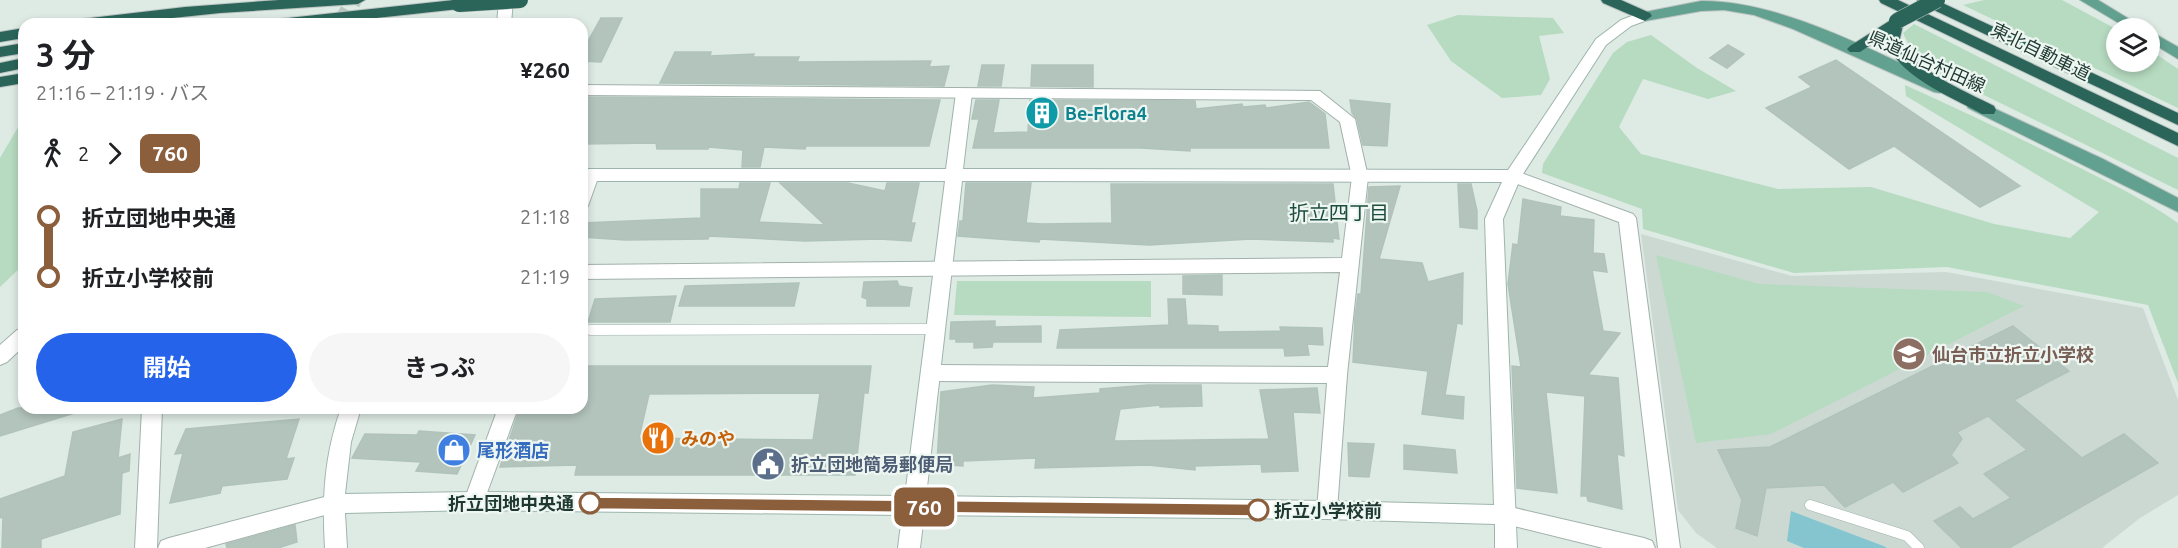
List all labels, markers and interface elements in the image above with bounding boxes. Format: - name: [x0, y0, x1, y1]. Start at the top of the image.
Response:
- street label: 東北自動車道: [1988, 18, 2094, 84]
- map controls: [2106, 18, 2160, 72]
- button: layers: [2106, 18, 2160, 72]
- street label: 県道仙台村田線: [1865, 26, 1989, 96]
- text: 3 分: [36, 36, 95, 73]
- text: ¥260: [520, 57, 570, 82]
- text: 21:16 – 21:19 · バス: [36, 81, 209, 104]
- building icon: Be-Flora4: [1024, 95, 1060, 131]
- place label: Be-Flora4: [1065, 103, 1147, 123]
- icon: walk: [36, 137, 69, 170]
- icon: forward: [98, 137, 131, 170]
- text: 760: [152, 141, 188, 165]
- text: 2: [78, 142, 89, 165]
- district label: 折立四丁目: [1289, 201, 1389, 224]
- text: 折立団地中央通: [82, 205, 236, 230]
- text: 21:18: [520, 205, 570, 228]
- text: 折立小学校前: [82, 265, 214, 290]
- text: 21:19: [520, 265, 570, 288]
- button: 開始: [36, 333, 297, 402]
- button: きっぷ: [309, 333, 570, 402]
- school or university icon: 仙台市立折立小学校: [1891, 336, 1927, 372]
- place label: 仙台市立折立小学校: [1932, 344, 2094, 364]
- restaurant icon: みのや: [640, 420, 676, 456]
- place label: みのや: [681, 428, 735, 448]
- shop icon: 尾形酒店: [436, 432, 472, 468]
- place label: 尾形酒店: [477, 440, 549, 460]
- public building icon: 折立団地簡易郵便局: [750, 446, 786, 482]
- place label: 折立団地簡易郵便局: [791, 454, 953, 474]
- line badge: 760: [890, 488, 958, 526]
- marker: 折立団地中央通: [579, 492, 601, 514]
- place label: 折立団地中央通: [448, 493, 574, 513]
- text: 760: [906, 495, 942, 519]
- marker: 折立小学校前: [1247, 499, 1269, 521]
- place label: 折立小学校前: [1274, 500, 1382, 520]

